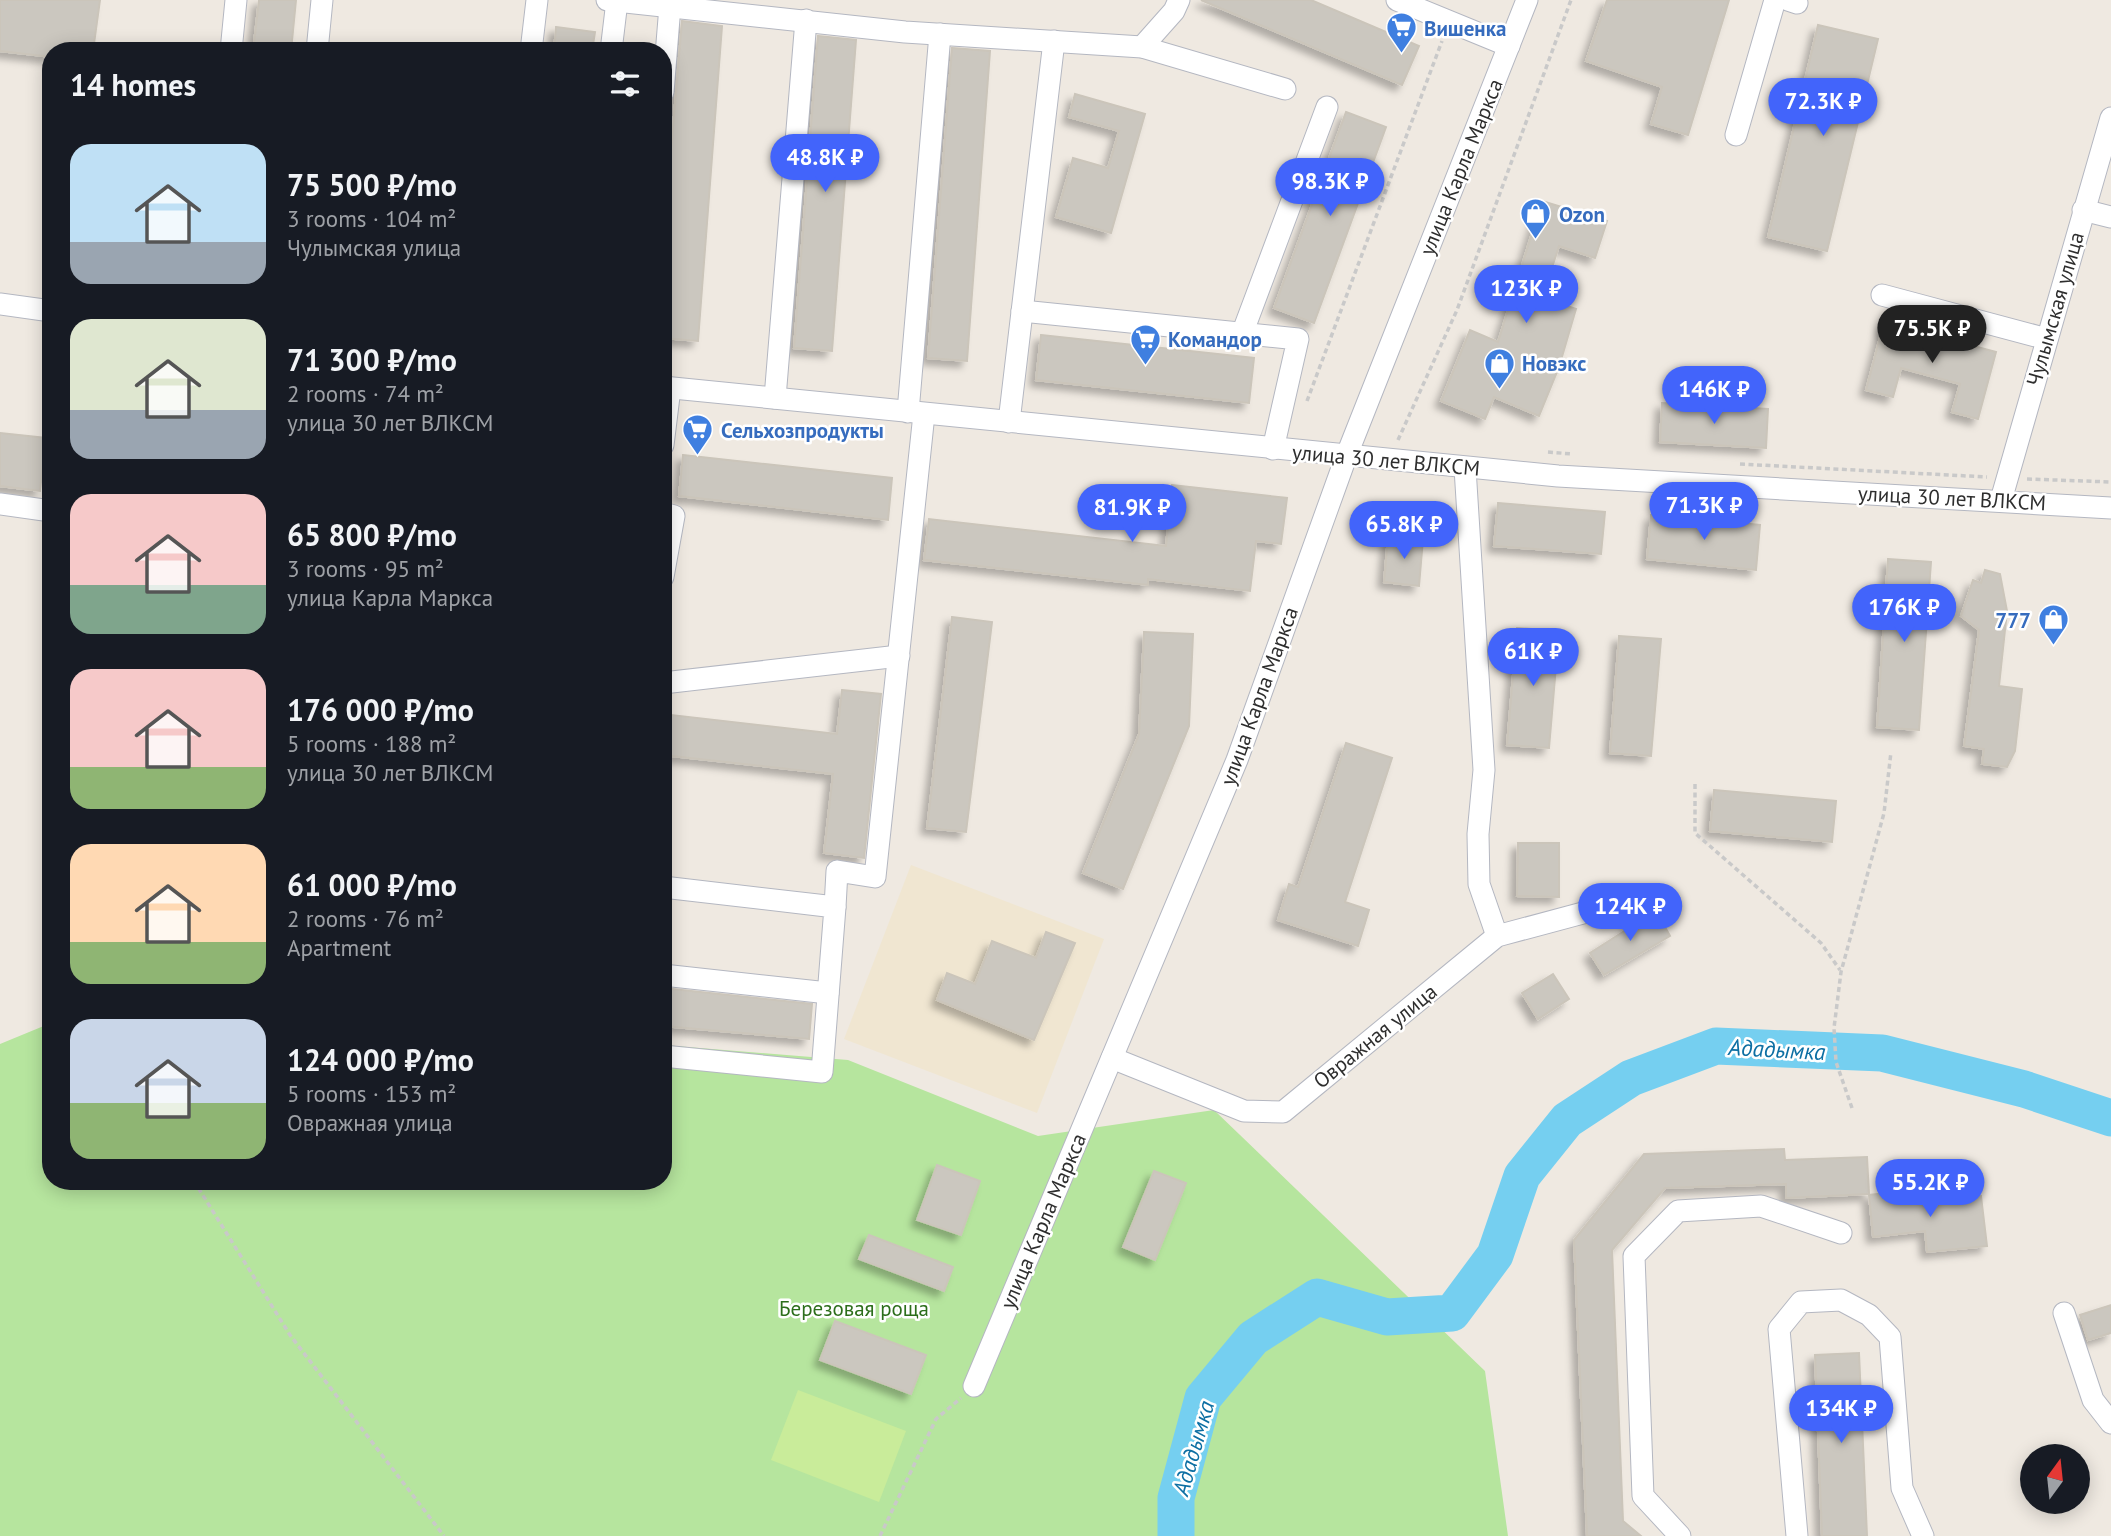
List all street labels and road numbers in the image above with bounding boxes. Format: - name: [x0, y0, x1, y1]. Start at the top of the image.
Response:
- street label: улица Карла Маркса: [1413, 75, 1509, 259]
- street label: Чулымская улица: [2020, 229, 2090, 389]
- street label: улица 30 лет ВЛКСМ: [1291, 438, 1481, 482]
- street label: улица 30 лет ВЛКСМ: [1857, 480, 2047, 516]
- street label: улица Карла Маркса: [1214, 603, 1304, 789]
- street label: Овражная улица: [1308, 978, 1442, 1094]
- street label: улица Карла Маркса: [994, 1129, 1092, 1313]

